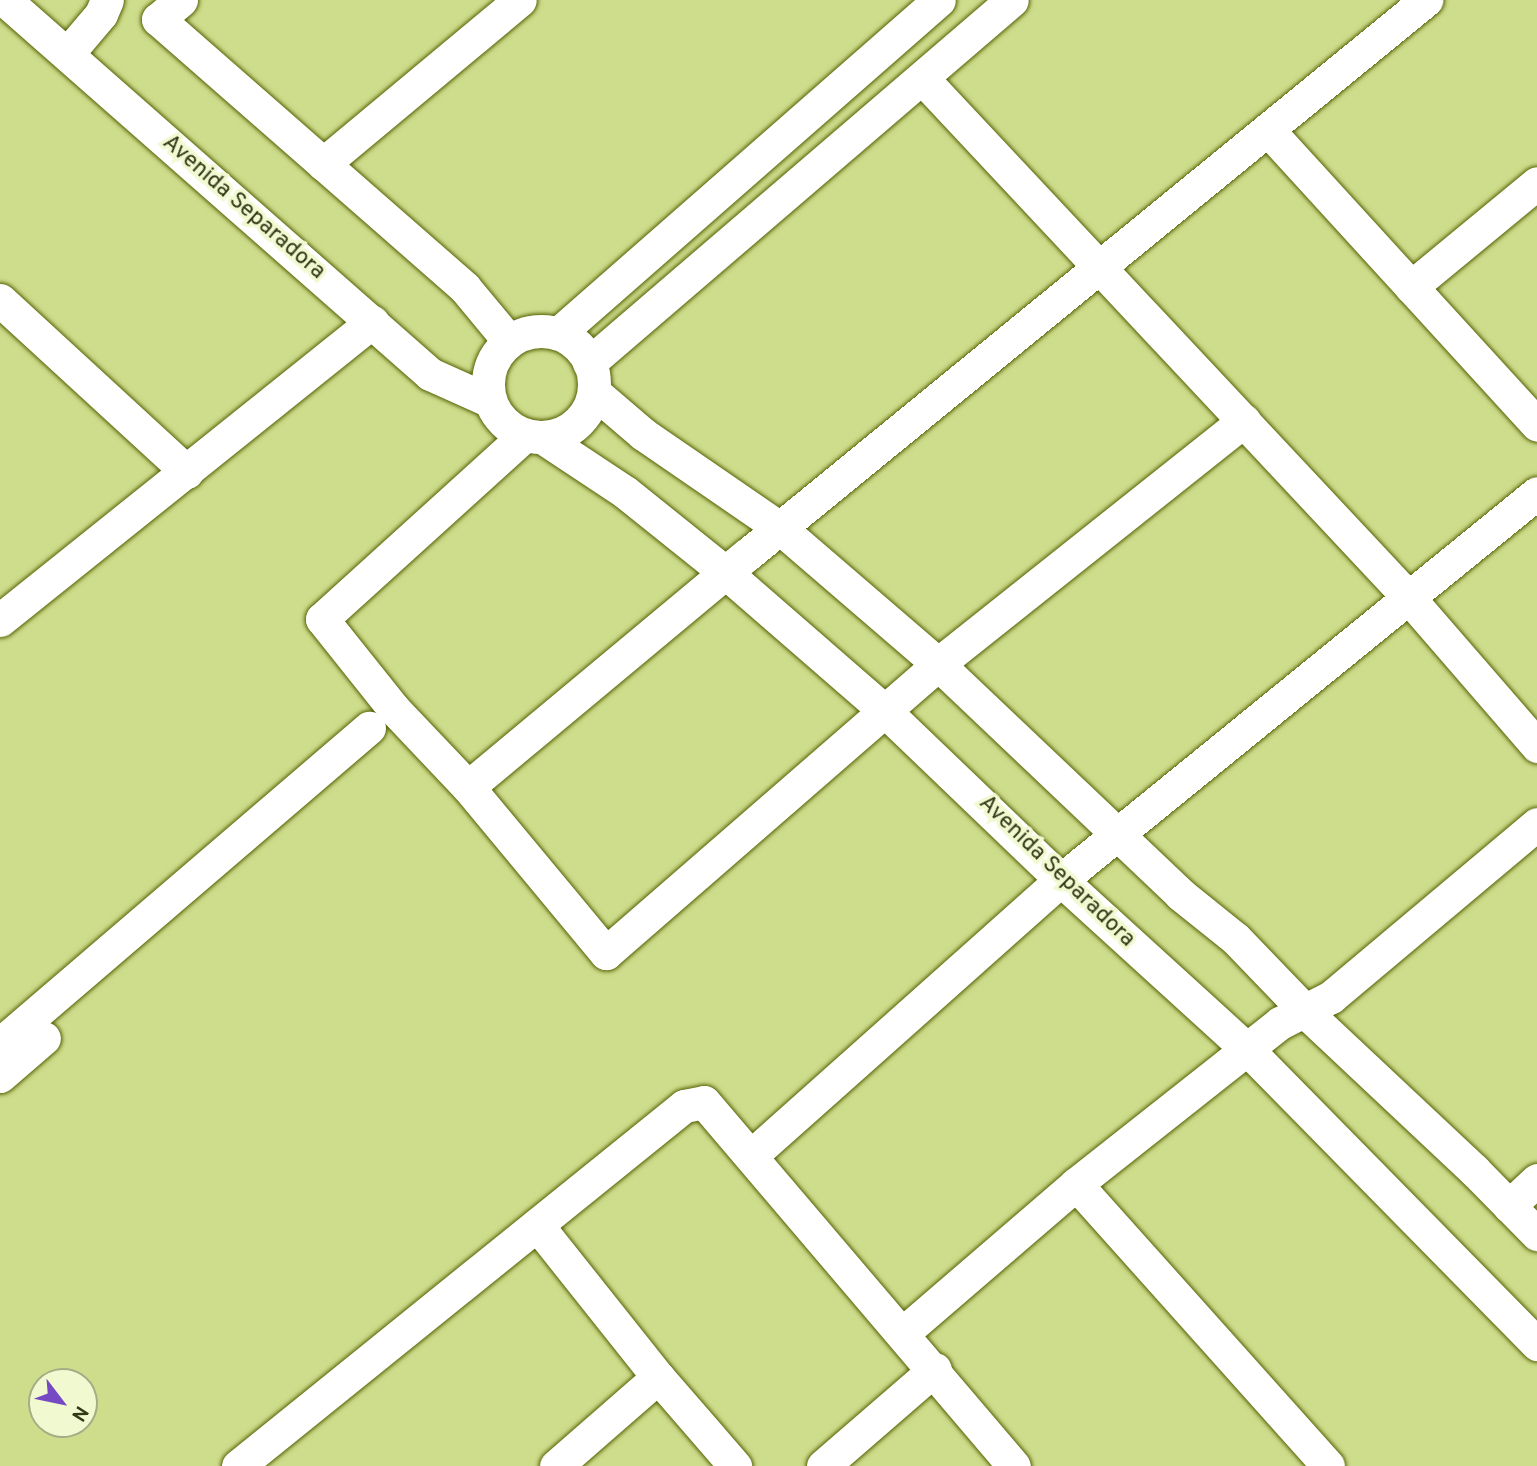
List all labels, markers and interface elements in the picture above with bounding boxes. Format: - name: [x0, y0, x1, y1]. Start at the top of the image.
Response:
- street label: Avenida Separadora: [156, 130, 330, 286]
- street label: Avenida Separadora: [972, 790, 1140, 954]
- north arrow: [28, 1368, 98, 1438]
- text: N: [65, 1401, 93, 1425]

